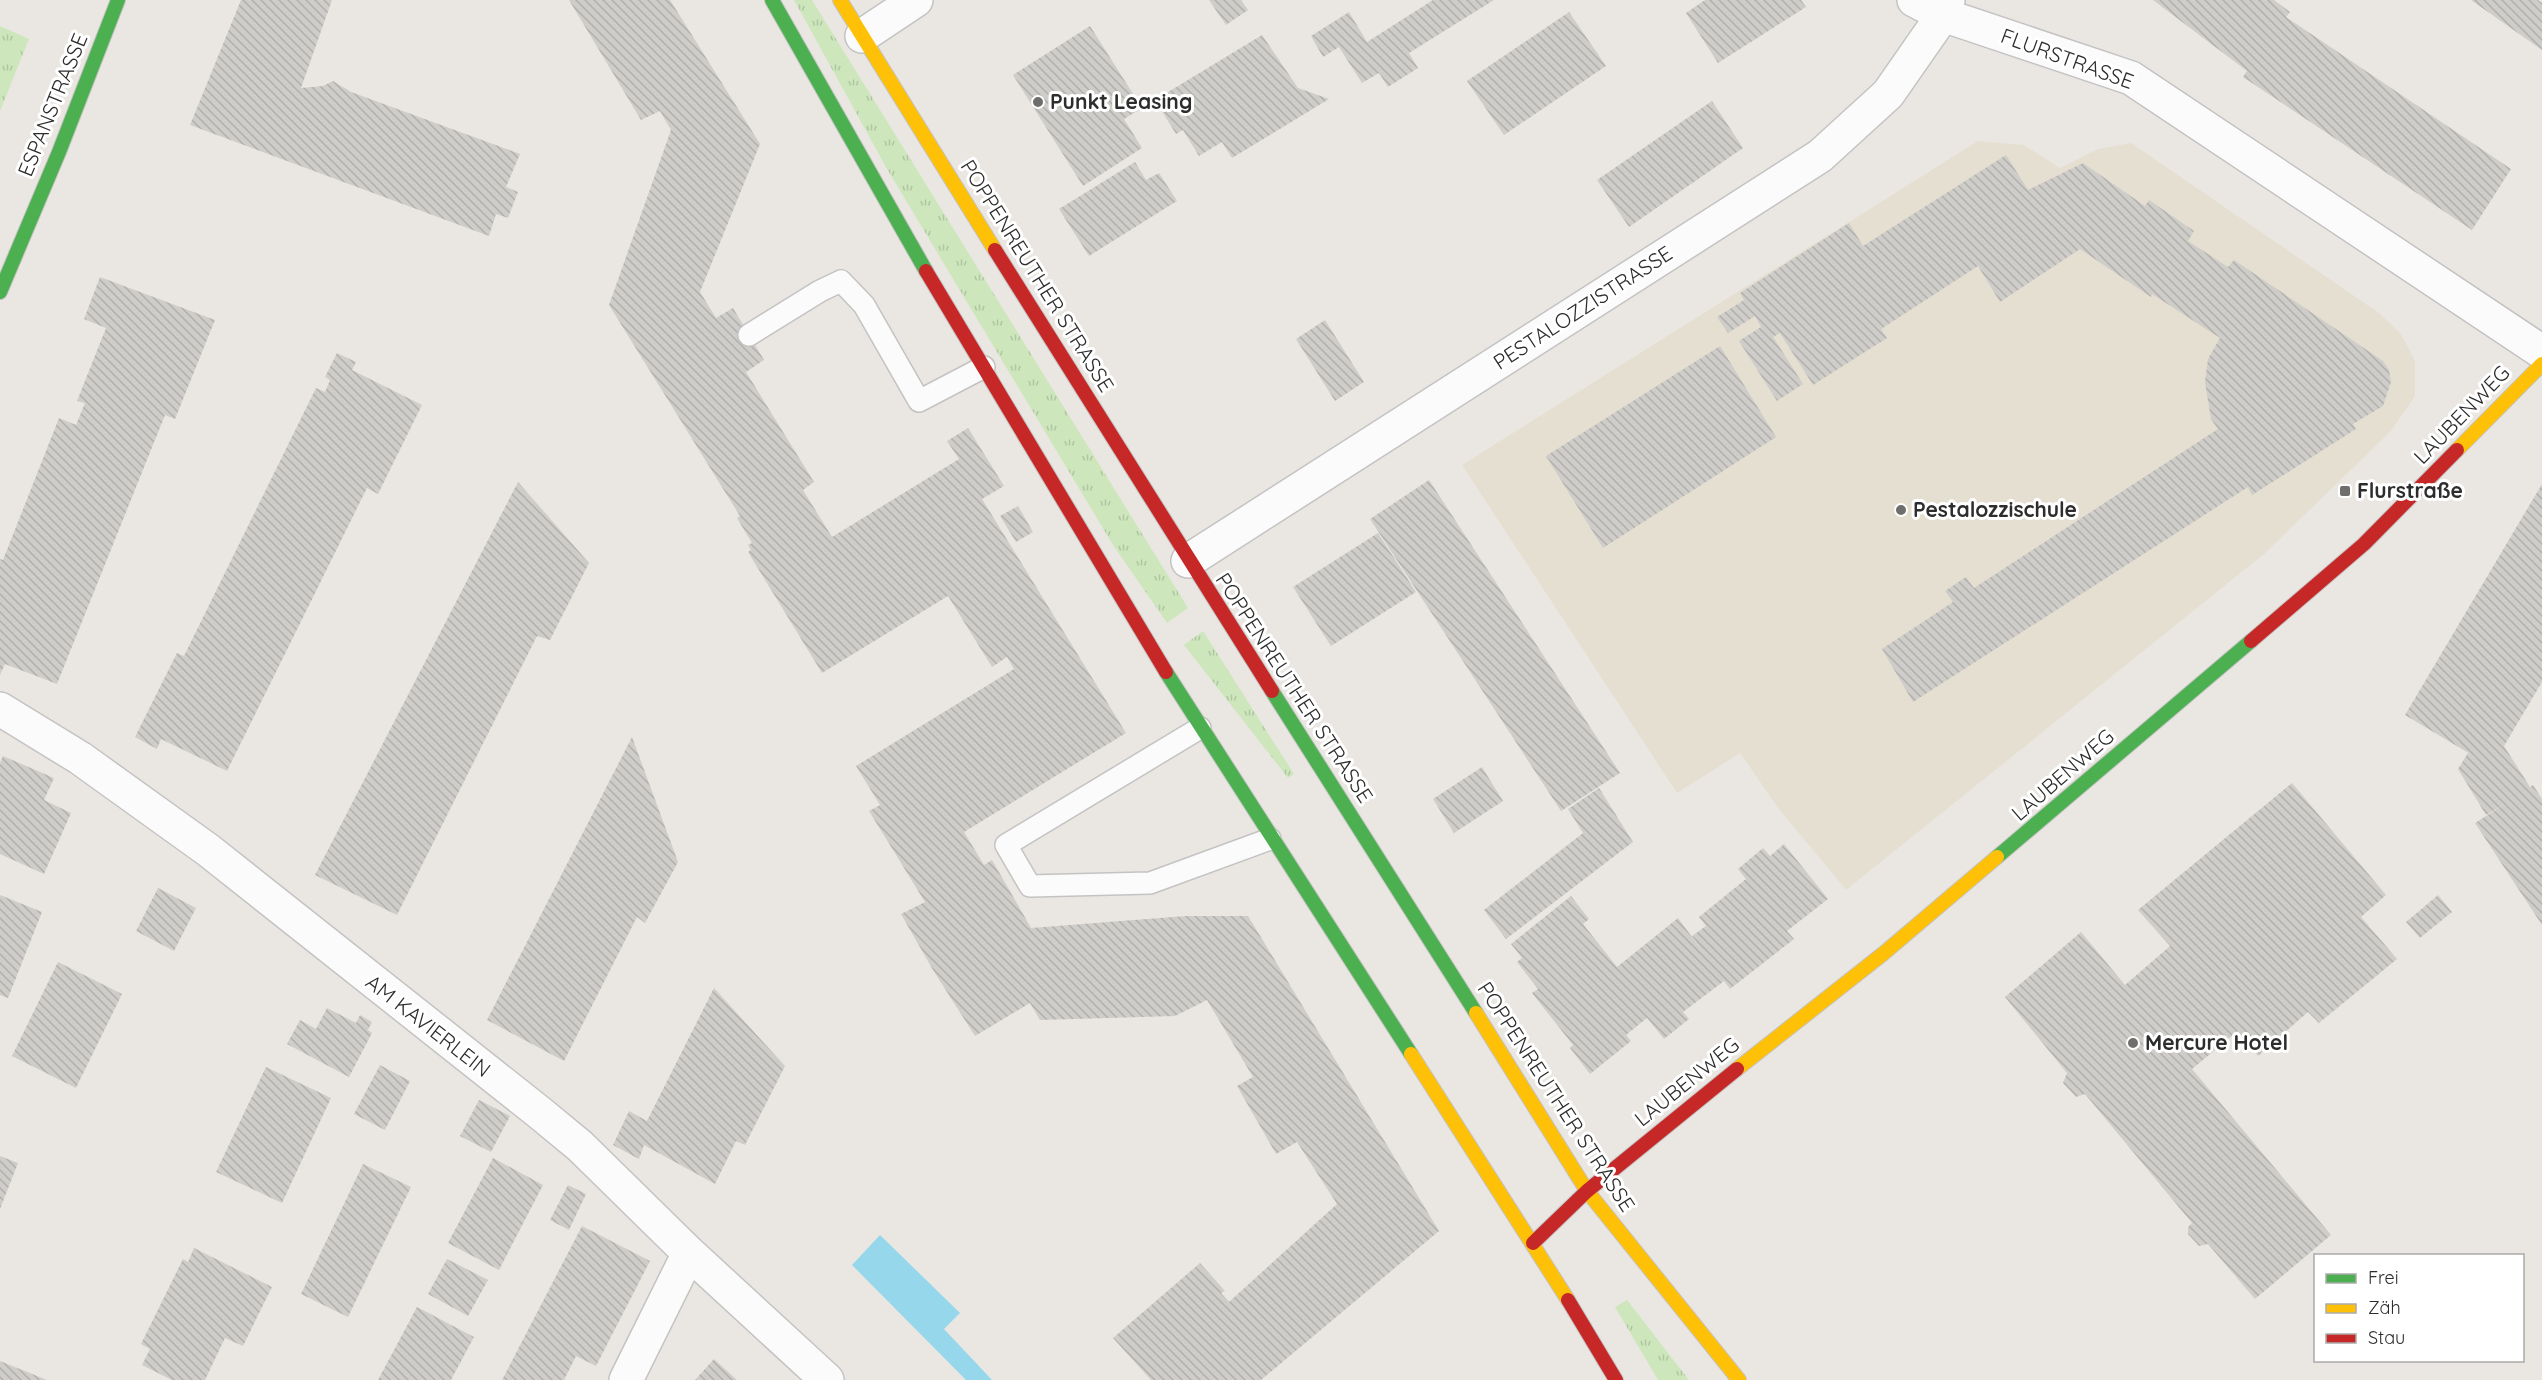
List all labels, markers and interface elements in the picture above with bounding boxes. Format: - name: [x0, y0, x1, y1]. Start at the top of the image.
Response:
- street label: FLURSTRASSE: [1997, 22, 2137, 94]
- street label: ESPANSTRASSE: [12, 29, 93, 180]
- place label: Punkt Leasing: [1050, 88, 1192, 114]
- marker: Punkt Leasing: [1031, 95, 1045, 109]
- street label: POPPENREUTHER STRASSE: [956, 155, 1120, 396]
- street label: PESTALOZZISTRASSE: [1488, 240, 1677, 375]
- street label: LAUBENWEG: [2408, 360, 2515, 469]
- place label: Flurstraße: [2357, 477, 2463, 503]
- marker: Flurstraße: [2338, 484, 2352, 498]
- place label: Pestalozzischule: [1913, 496, 2077, 522]
- marker: Pestalozzischule: [1894, 503, 1908, 517]
- street label: POPPENREUTHER STRASSE: [1211, 568, 1379, 807]
- street label: LAUBENWEG: [2006, 723, 2119, 826]
- street label: AM KAVIERLEIN: [361, 968, 496, 1082]
- street label: POPPENREUTHER STRASSE: [1473, 977, 1641, 1216]
- place label: Mercure Hotel: [2145, 1029, 2288, 1055]
- street label: LAUBENWEG: [1629, 1031, 1744, 1131]
- marker: Mercure Hotel: [2126, 1036, 2140, 1050]
- legend: [2314, 1254, 2524, 1362]
- text: Frei: [2368, 1266, 2399, 1289]
- text: Zäh: [2368, 1296, 2401, 1319]
- text: Stau: [2368, 1326, 2405, 1349]

